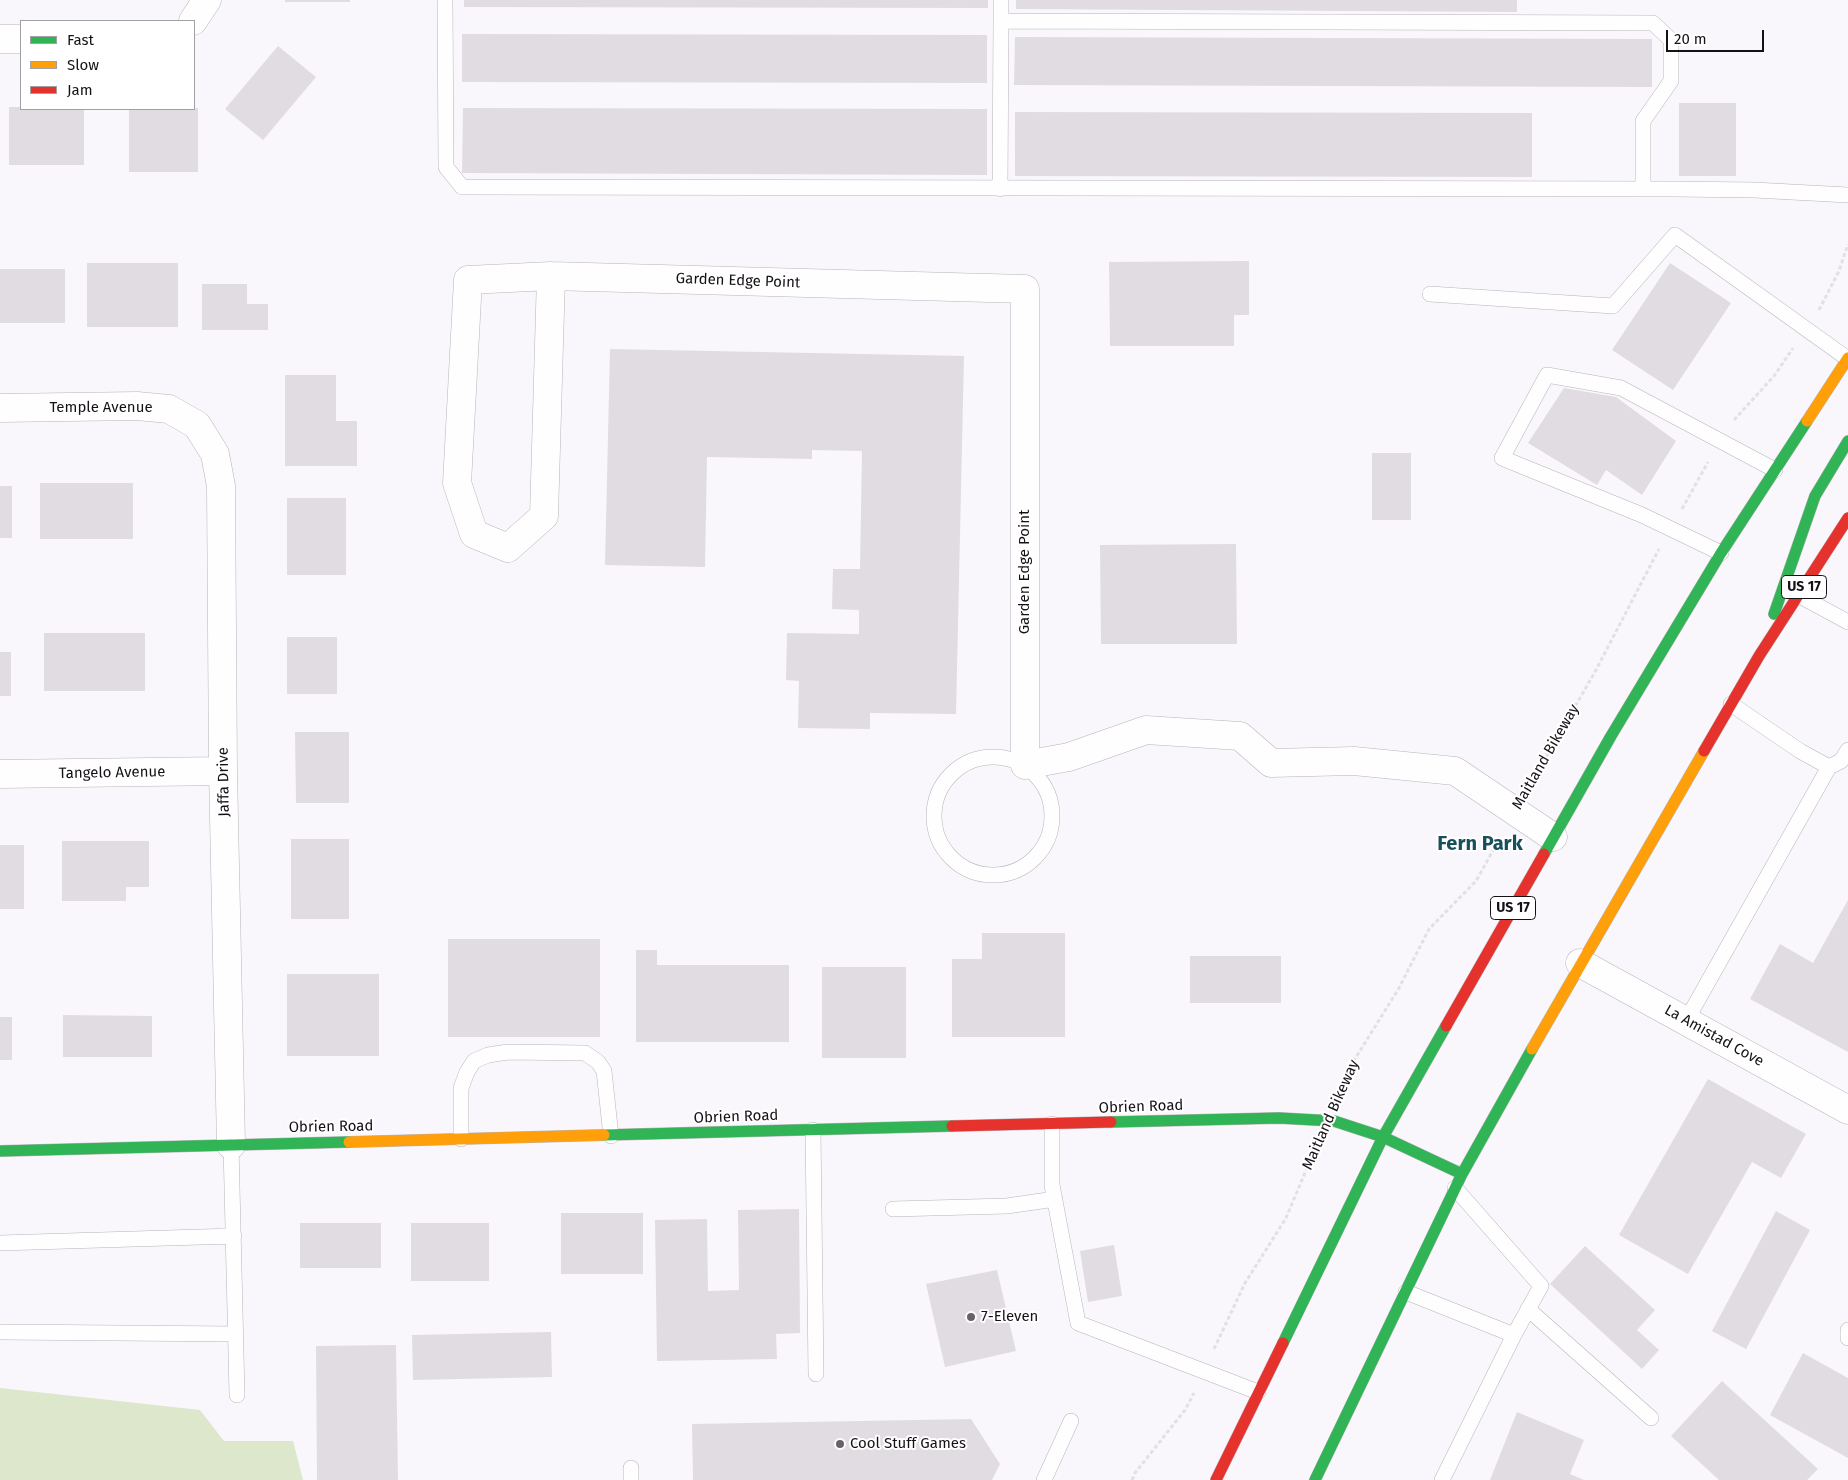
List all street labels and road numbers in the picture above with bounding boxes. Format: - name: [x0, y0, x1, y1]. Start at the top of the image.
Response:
- street label: Garden Edge Point: [675, 270, 801, 292]
- street label: Temple Avenue: [49, 399, 153, 417]
- street label: Garden Edge Point: [1016, 510, 1034, 634]
- road number: US 17: [1782, 576, 1826, 598]
- street label: Maitland Bikeway: [1509, 701, 1583, 813]
- street label: Jaffa Drive: [214, 747, 234, 817]
- street label: Tangelo Avenue: [59, 763, 165, 783]
- road number: US 17: [1490, 896, 1536, 920]
- street label: La Amistad Cove: [1661, 1001, 1767, 1071]
- street label: Maitland Bikeway: [1299, 1057, 1363, 1173]
- street label: Obrien Road: [1098, 1097, 1184, 1117]
- street label: Obrien Road: [693, 1107, 779, 1127]
- street label: Obrien Road: [288, 1117, 374, 1137]

